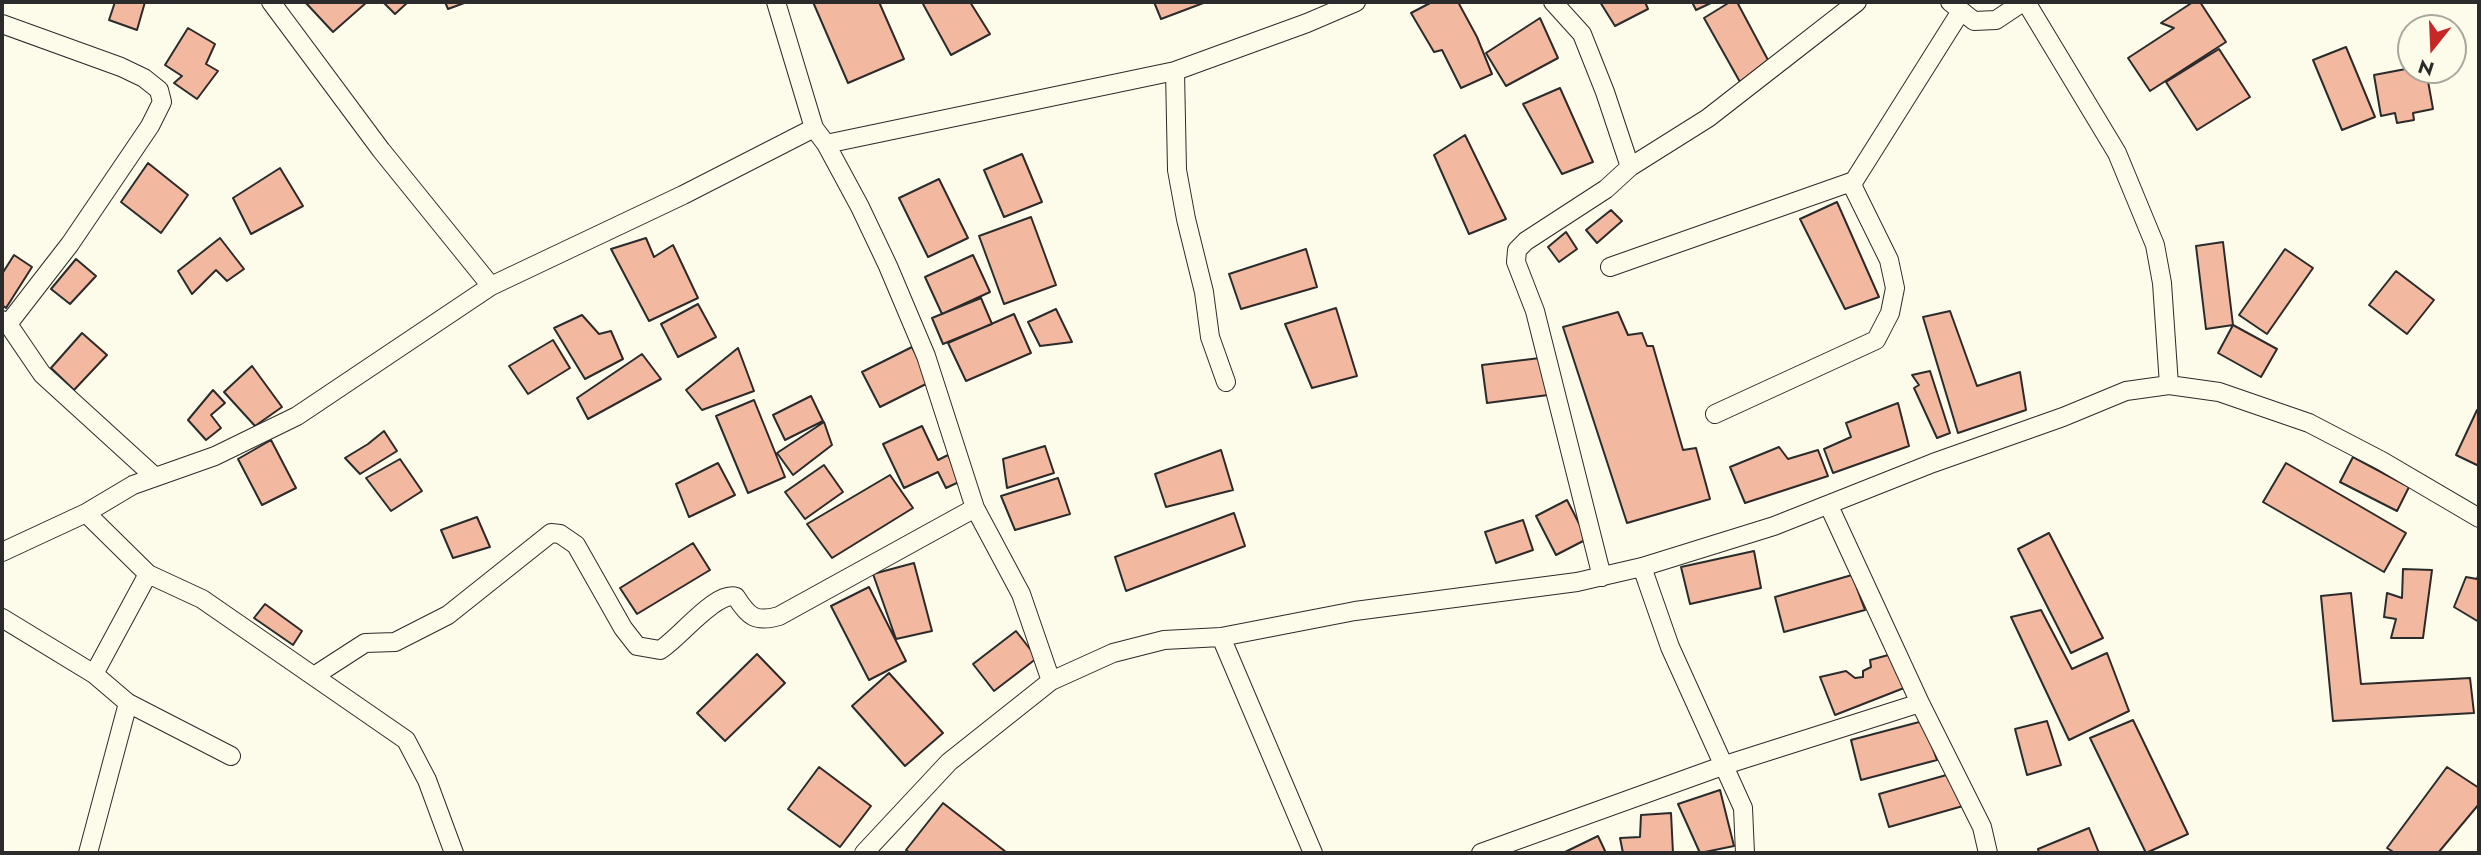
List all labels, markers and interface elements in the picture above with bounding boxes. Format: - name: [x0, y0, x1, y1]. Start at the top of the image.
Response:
- north arrow: [2397, 14, 2467, 84]
- text: N: [2415, 52, 2437, 83]

